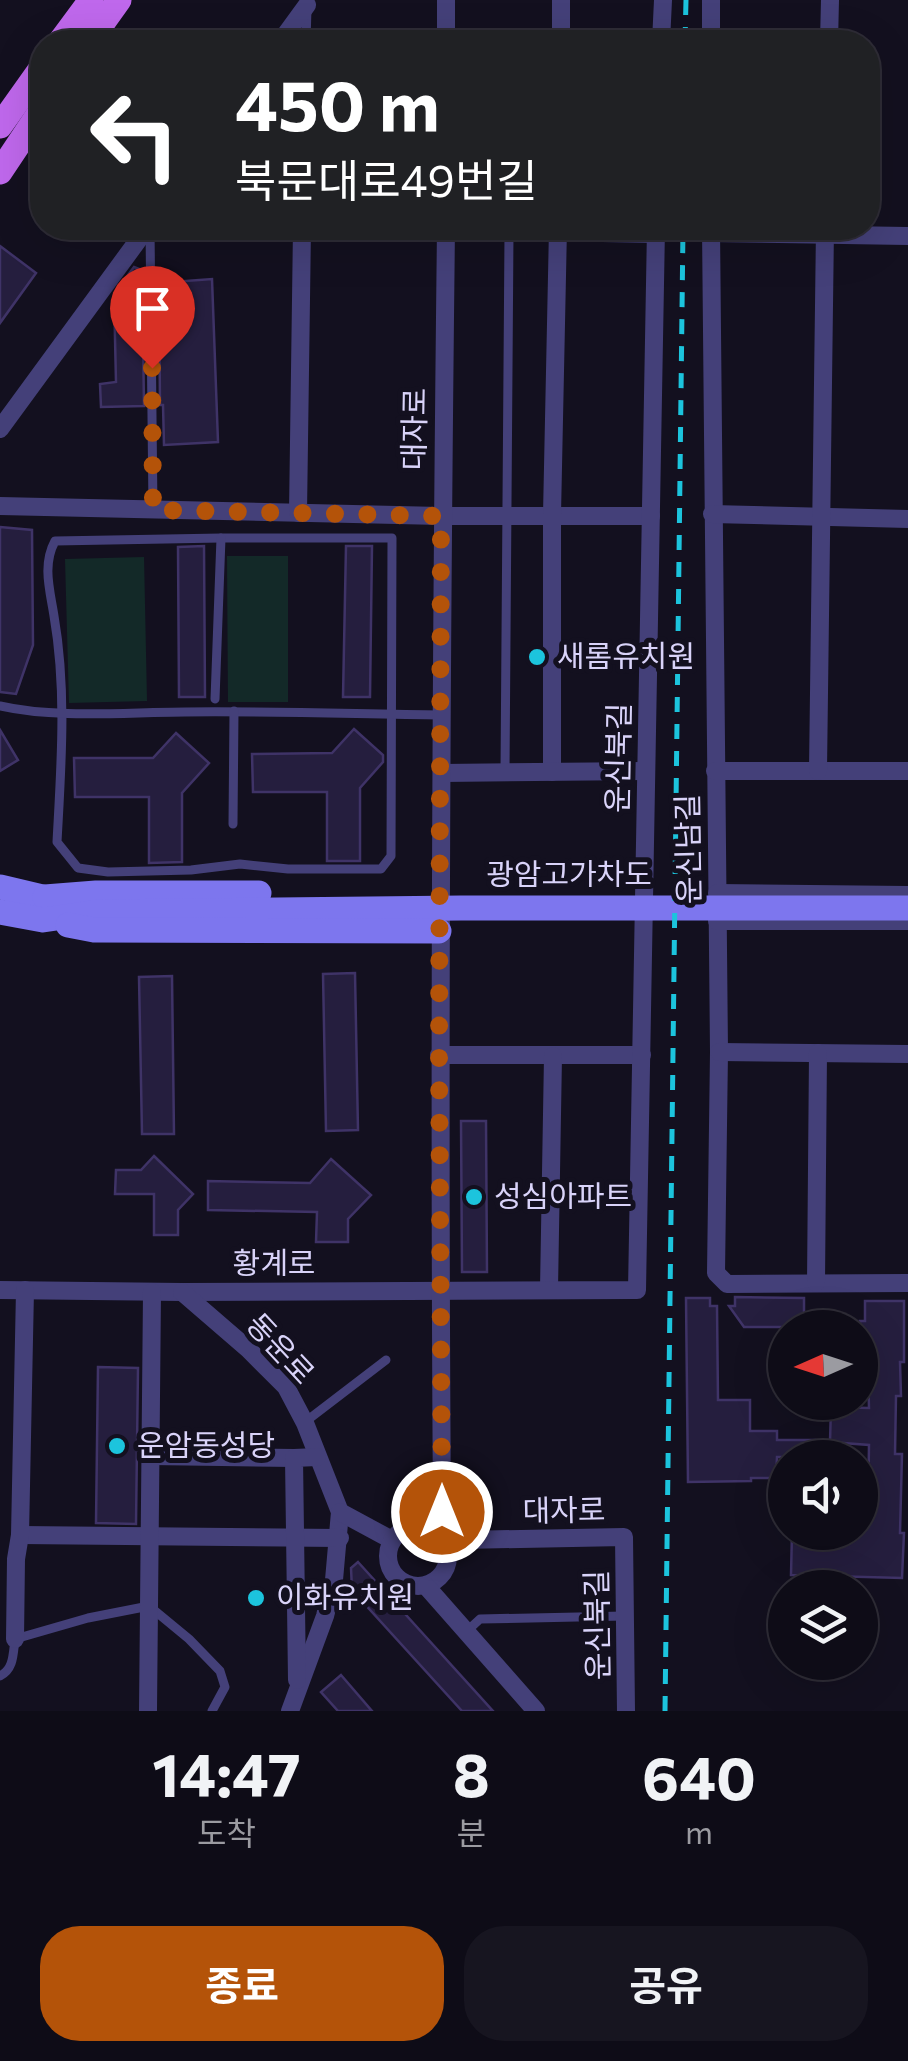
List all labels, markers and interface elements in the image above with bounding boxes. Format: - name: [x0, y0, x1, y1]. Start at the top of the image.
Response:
- text: 450 m: [235, 60, 440, 145]
- icon: left: [70, 70, 200, 200]
- text: 북문대로49번길: [235, 151, 538, 206]
- pin: [110, 266, 195, 369]
- icon: arrive: [125, 281, 180, 336]
- street label: 대자로: [393, 387, 432, 471]
- place label: 새롬유치원: [557, 636, 695, 673]
- marker: 새롬유치원: [526, 646, 548, 668]
- street label: 운신북길: [597, 702, 636, 813]
- street label: 운신남길: [667, 794, 706, 905]
- street label: 광암고가차도: [486, 854, 652, 891]
- place label: 성심아파트: [494, 1176, 632, 1213]
- marker: 성심아파트: [463, 1186, 485, 1208]
- street label: 황계로: [233, 1243, 315, 1280]
- street label: 동운로: [240, 1304, 324, 1390]
- north arrow: [768, 1310, 878, 1420]
- map controls: [768, 1310, 878, 1680]
- place label: 운암동성당: [137, 1425, 275, 1462]
- marker: 운암동성당: [106, 1435, 128, 1457]
- button: sound: [768, 1440, 878, 1550]
- position arrow: [390, 1460, 494, 1564]
- street label: 대자로: [522, 1489, 606, 1528]
- street label: 운신북길: [576, 1570, 615, 1681]
- button: layers: [768, 1570, 878, 1680]
- place label: 이화유치원: [276, 1577, 414, 1614]
- marker: 이화유치원: [245, 1587, 267, 1609]
- text: 14:47: [152, 1736, 301, 1809]
- text: 8: [453, 1736, 490, 1809]
- text: 640: [642, 1739, 756, 1812]
- text: m: [685, 1811, 713, 1851]
- text: 도착: [197, 1812, 256, 1852]
- text: 분: [457, 1812, 486, 1852]
- button: 종료: [40, 1926, 444, 2041]
- button: 공유: [464, 1926, 868, 2041]

